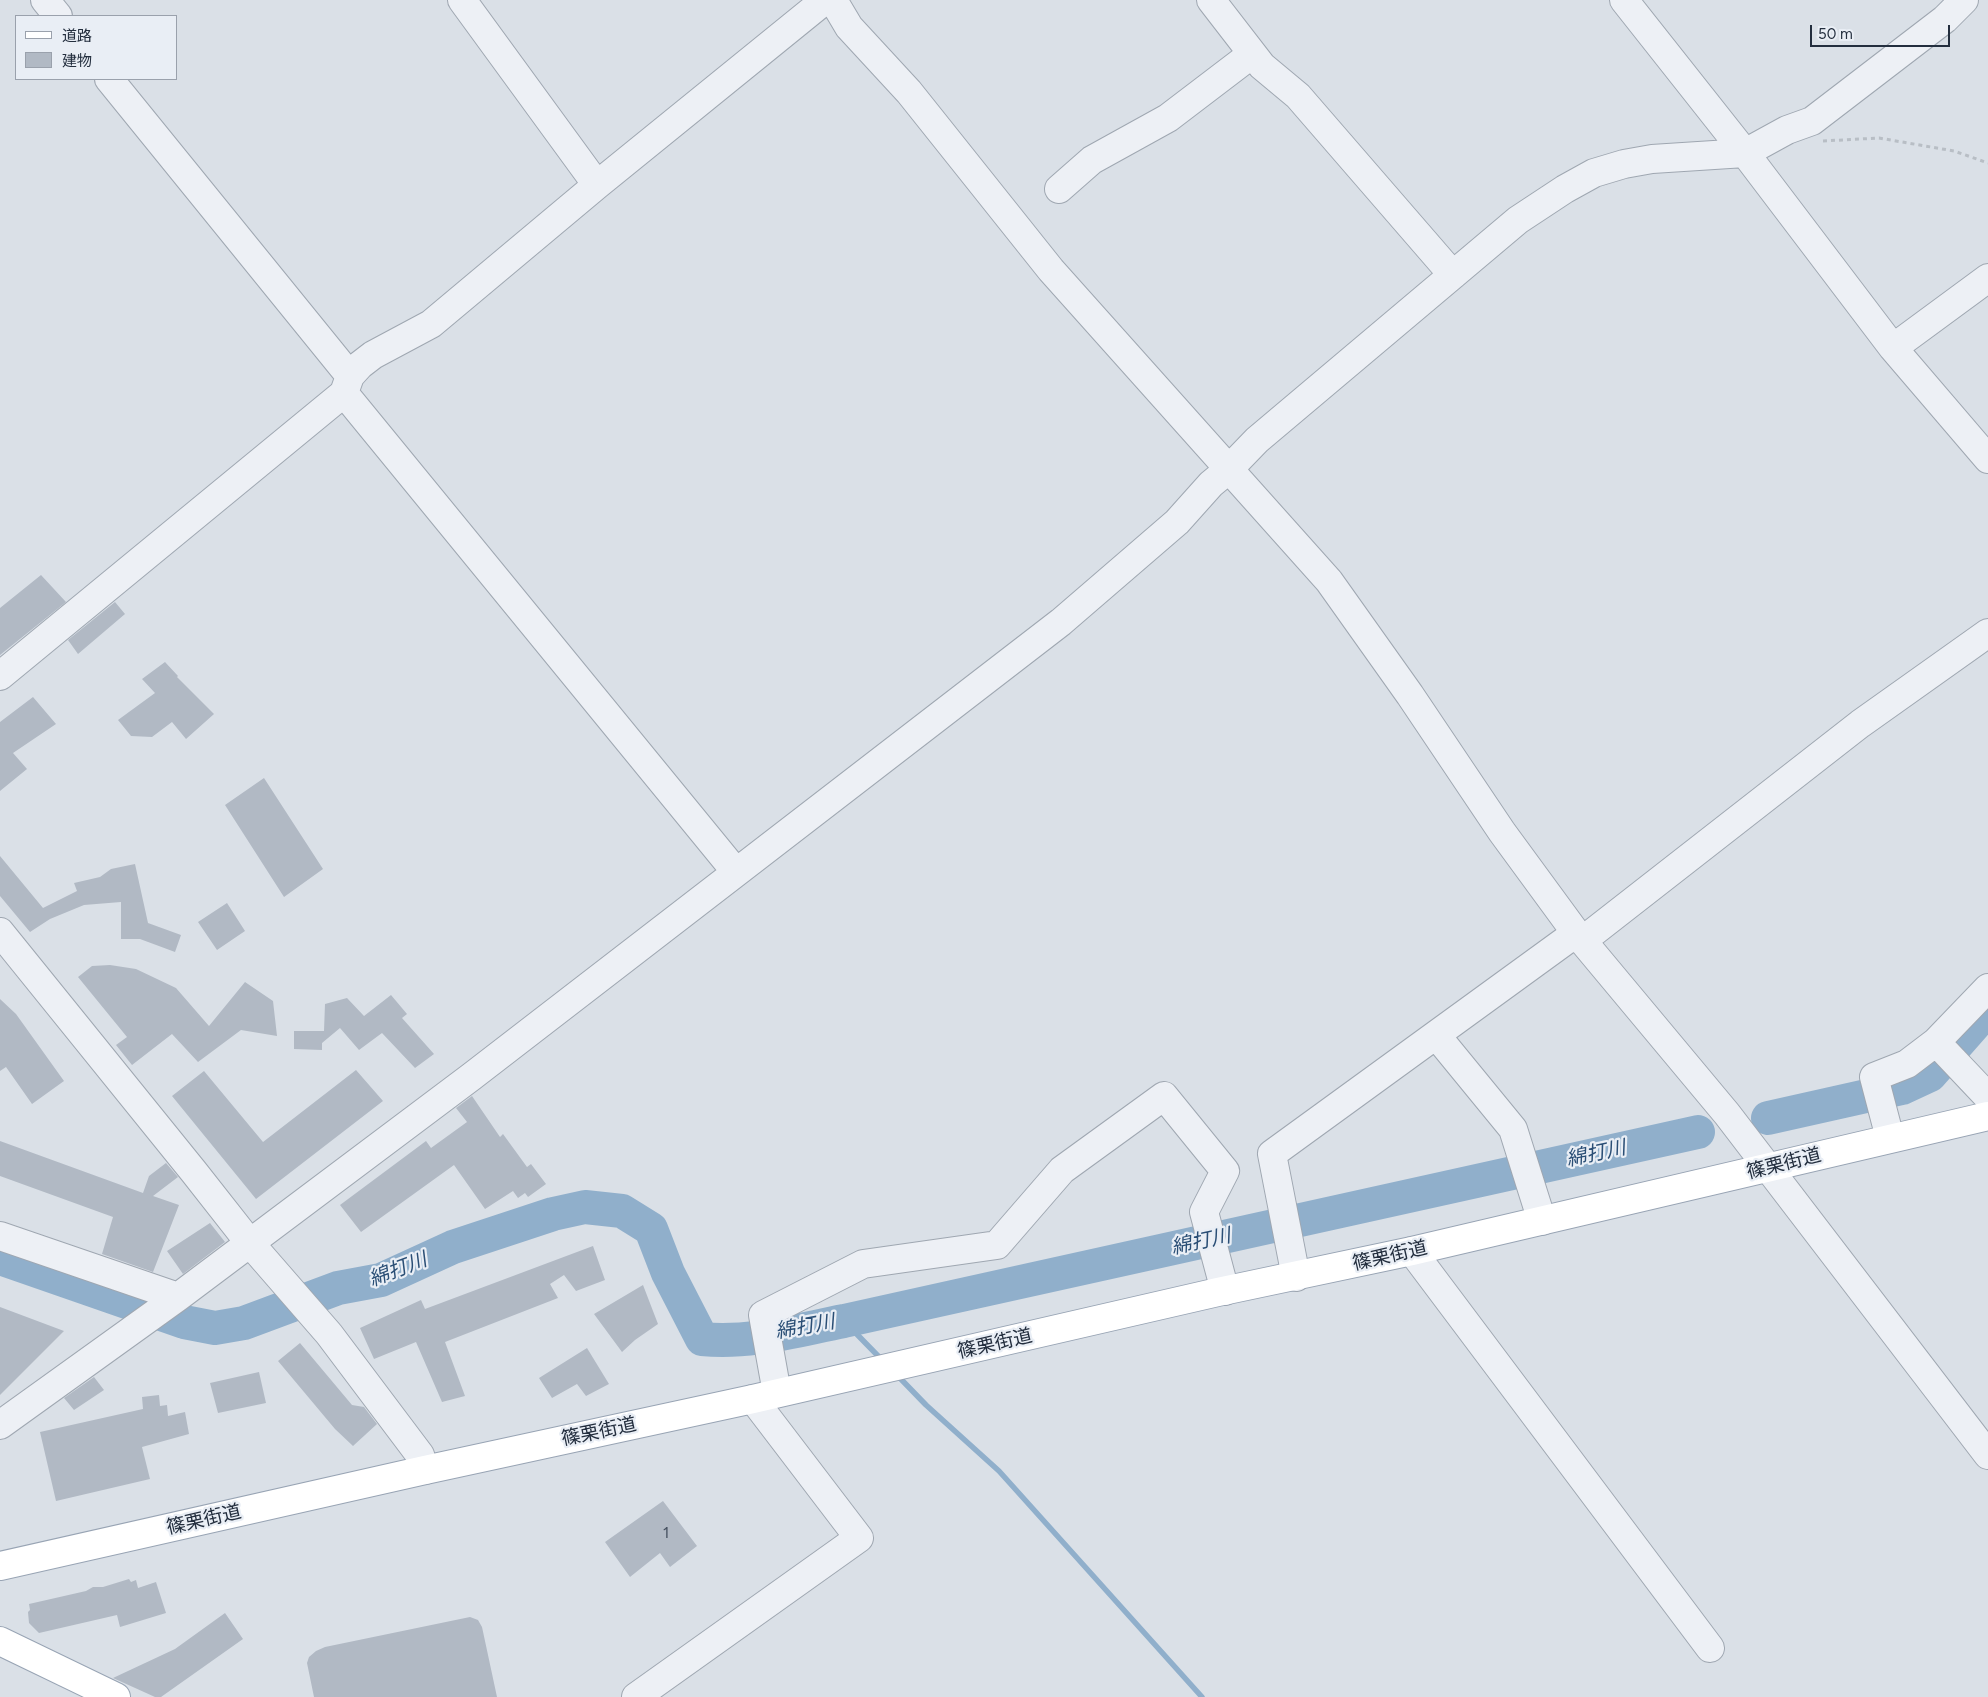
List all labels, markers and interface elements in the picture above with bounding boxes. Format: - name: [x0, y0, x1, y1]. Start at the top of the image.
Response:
- legend: [15, 15, 178, 80]
- scale bar: [1813, 15, 1953, 47]
- text: 50 m: [1818, 25, 1853, 43]
- text: 道路: [62, 27, 92, 45]
- text: 建物: [62, 52, 92, 70]
- water label: 綿打川: [1564, 1136, 1628, 1172]
- street label: 篠栗街道: [1744, 1144, 1824, 1184]
- water label: 綿打川: [1169, 1224, 1233, 1260]
- street label: 篠栗街道: [1350, 1236, 1430, 1276]
- water label: 綿打川: [366, 1248, 430, 1292]
- water label: 綿打川: [773, 1310, 837, 1344]
- street label: 篠栗街道: [955, 1324, 1035, 1364]
- street label: 篠栗街道: [559, 1413, 639, 1451]
- street label: 篠栗街道: [164, 1500, 244, 1540]
- house number: 1: [663, 1523, 669, 1543]

